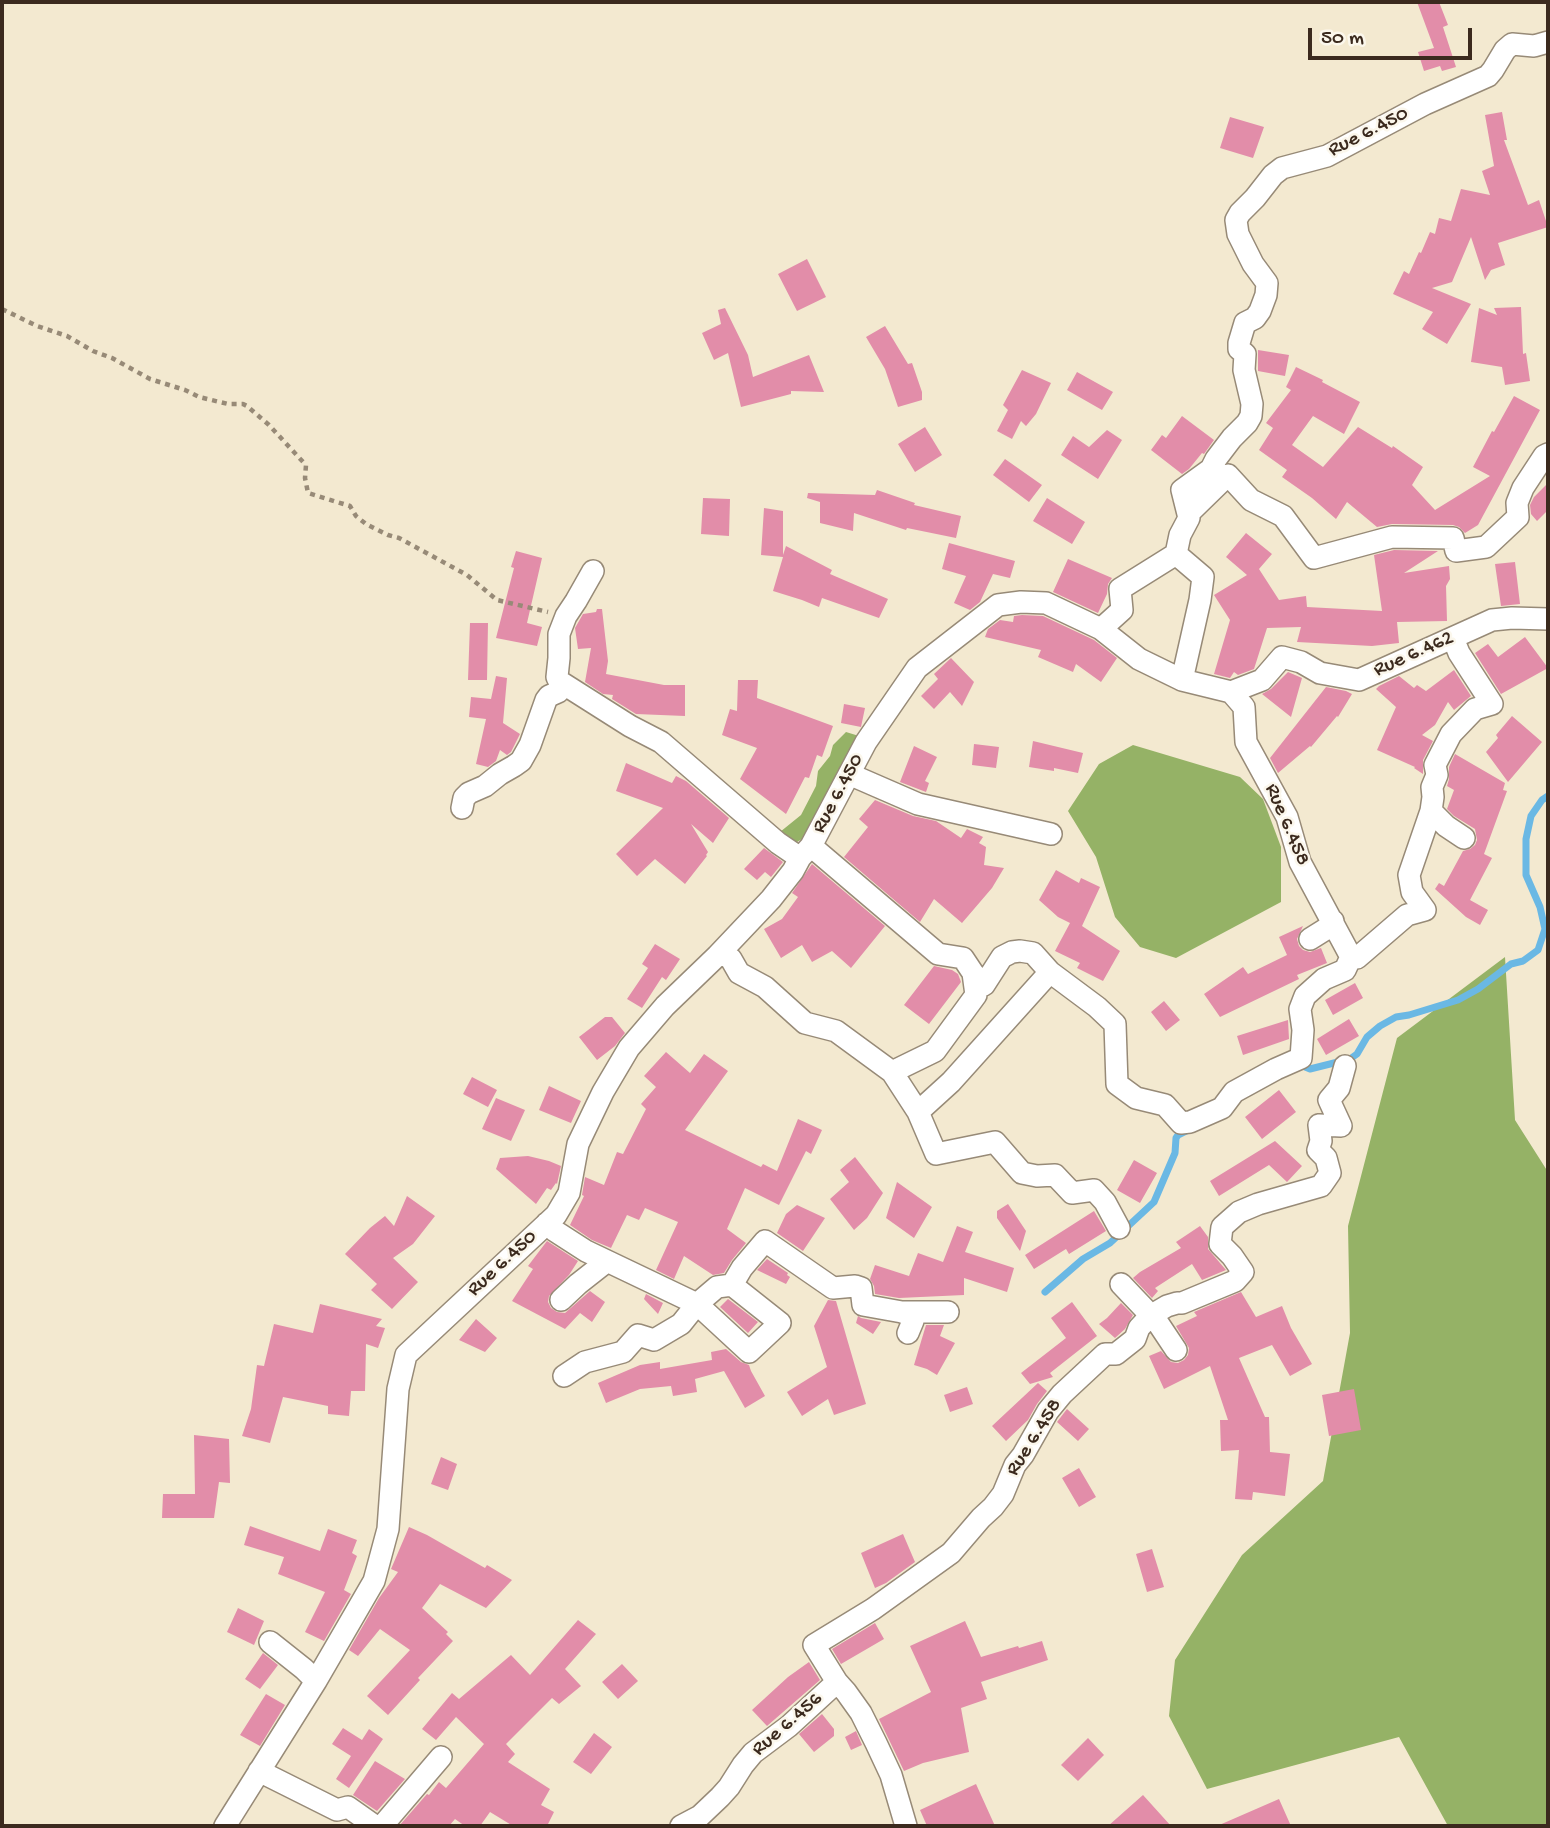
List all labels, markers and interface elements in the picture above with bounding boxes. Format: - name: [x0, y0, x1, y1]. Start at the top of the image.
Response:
- scale bar: [1312, 14, 1476, 58]
- text: 50 m: [1321, 27, 1364, 52]
- street label: Rue 6.450: [1325, 102, 1413, 164]
- street label: Rue 6.462: [1370, 626, 1458, 684]
- street label: Rue 6.450: [807, 750, 871, 838]
- street label: Rue 6.458: [1258, 780, 1314, 870]
- street label: Rue 6.450: [463, 1225, 543, 1303]
- street label: Rue 6.458: [1001, 1395, 1069, 1481]
- street label: Rue 6.456: [747, 1687, 829, 1763]

